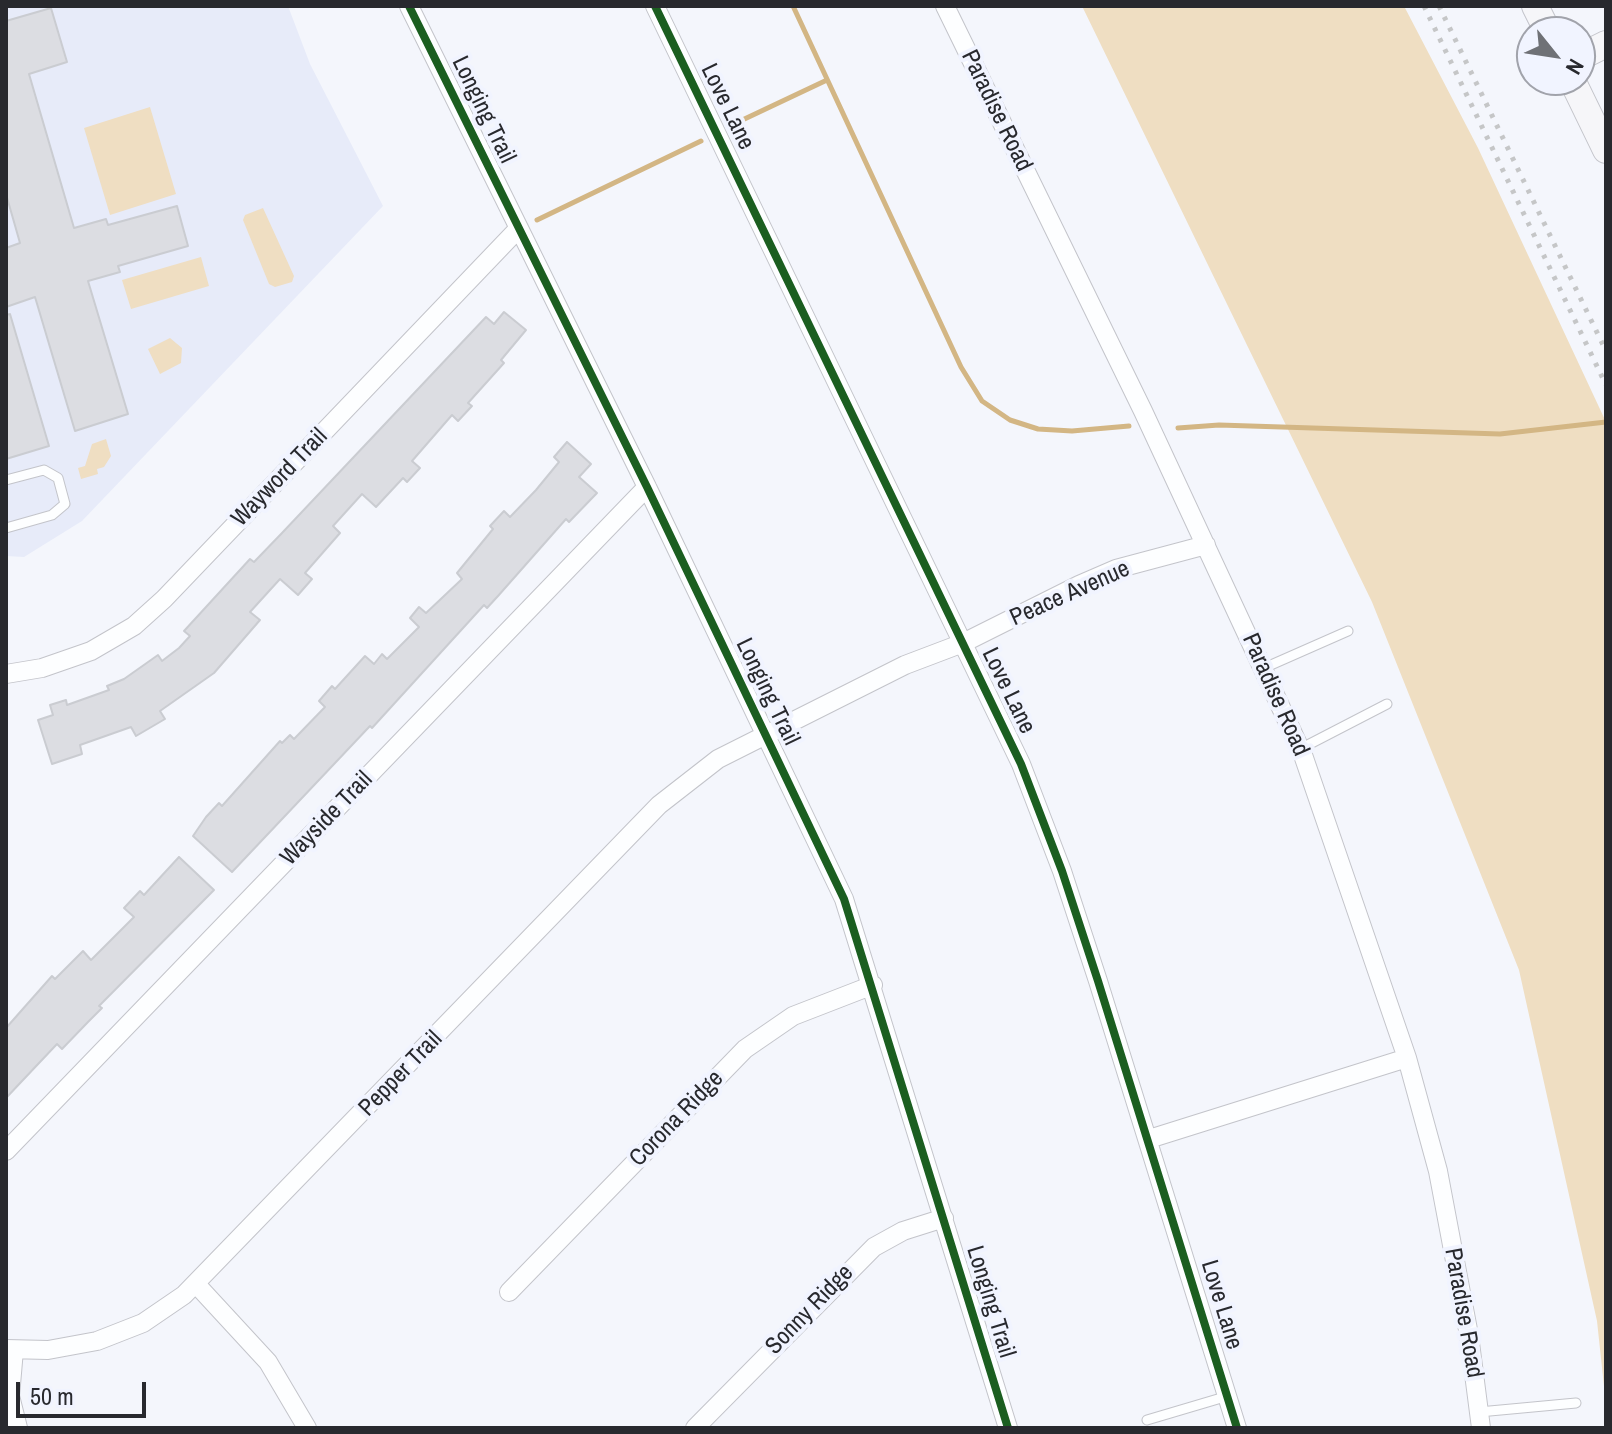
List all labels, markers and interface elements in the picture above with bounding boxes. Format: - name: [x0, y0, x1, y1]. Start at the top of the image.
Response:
- north arrow: [1516, 16, 1596, 96]
- street label: Paradise Road: [954, 46, 1038, 176]
- street label: Longing Trail: [445, 52, 521, 168]
- text: N: [1559, 54, 1591, 80]
- street label: Love Lane: [694, 59, 760, 155]
- street label: Wayword Trail: [226, 423, 334, 533]
- street label: Peace Avenue: [1006, 555, 1134, 633]
- street label: Paradise Road: [1235, 629, 1315, 761]
- street label: Longing Trail: [729, 634, 805, 750]
- street label: Love Lane: [975, 643, 1041, 739]
- street label: Wayside Trail: [275, 766, 379, 872]
- street label: Pepper Trail: [353, 1025, 449, 1123]
- street label: Corona Ridge: [624, 1065, 730, 1173]
- street label: Longing Trail: [959, 1243, 1021, 1361]
- street label: Paradise Road: [1437, 1246, 1489, 1380]
- street label: Love Lane: [1194, 1257, 1248, 1353]
- street label: Sonny Ridge: [760, 1259, 860, 1361]
- scale bar: [20, 1366, 150, 1416]
- text: 50 m: [30, 1380, 74, 1412]

